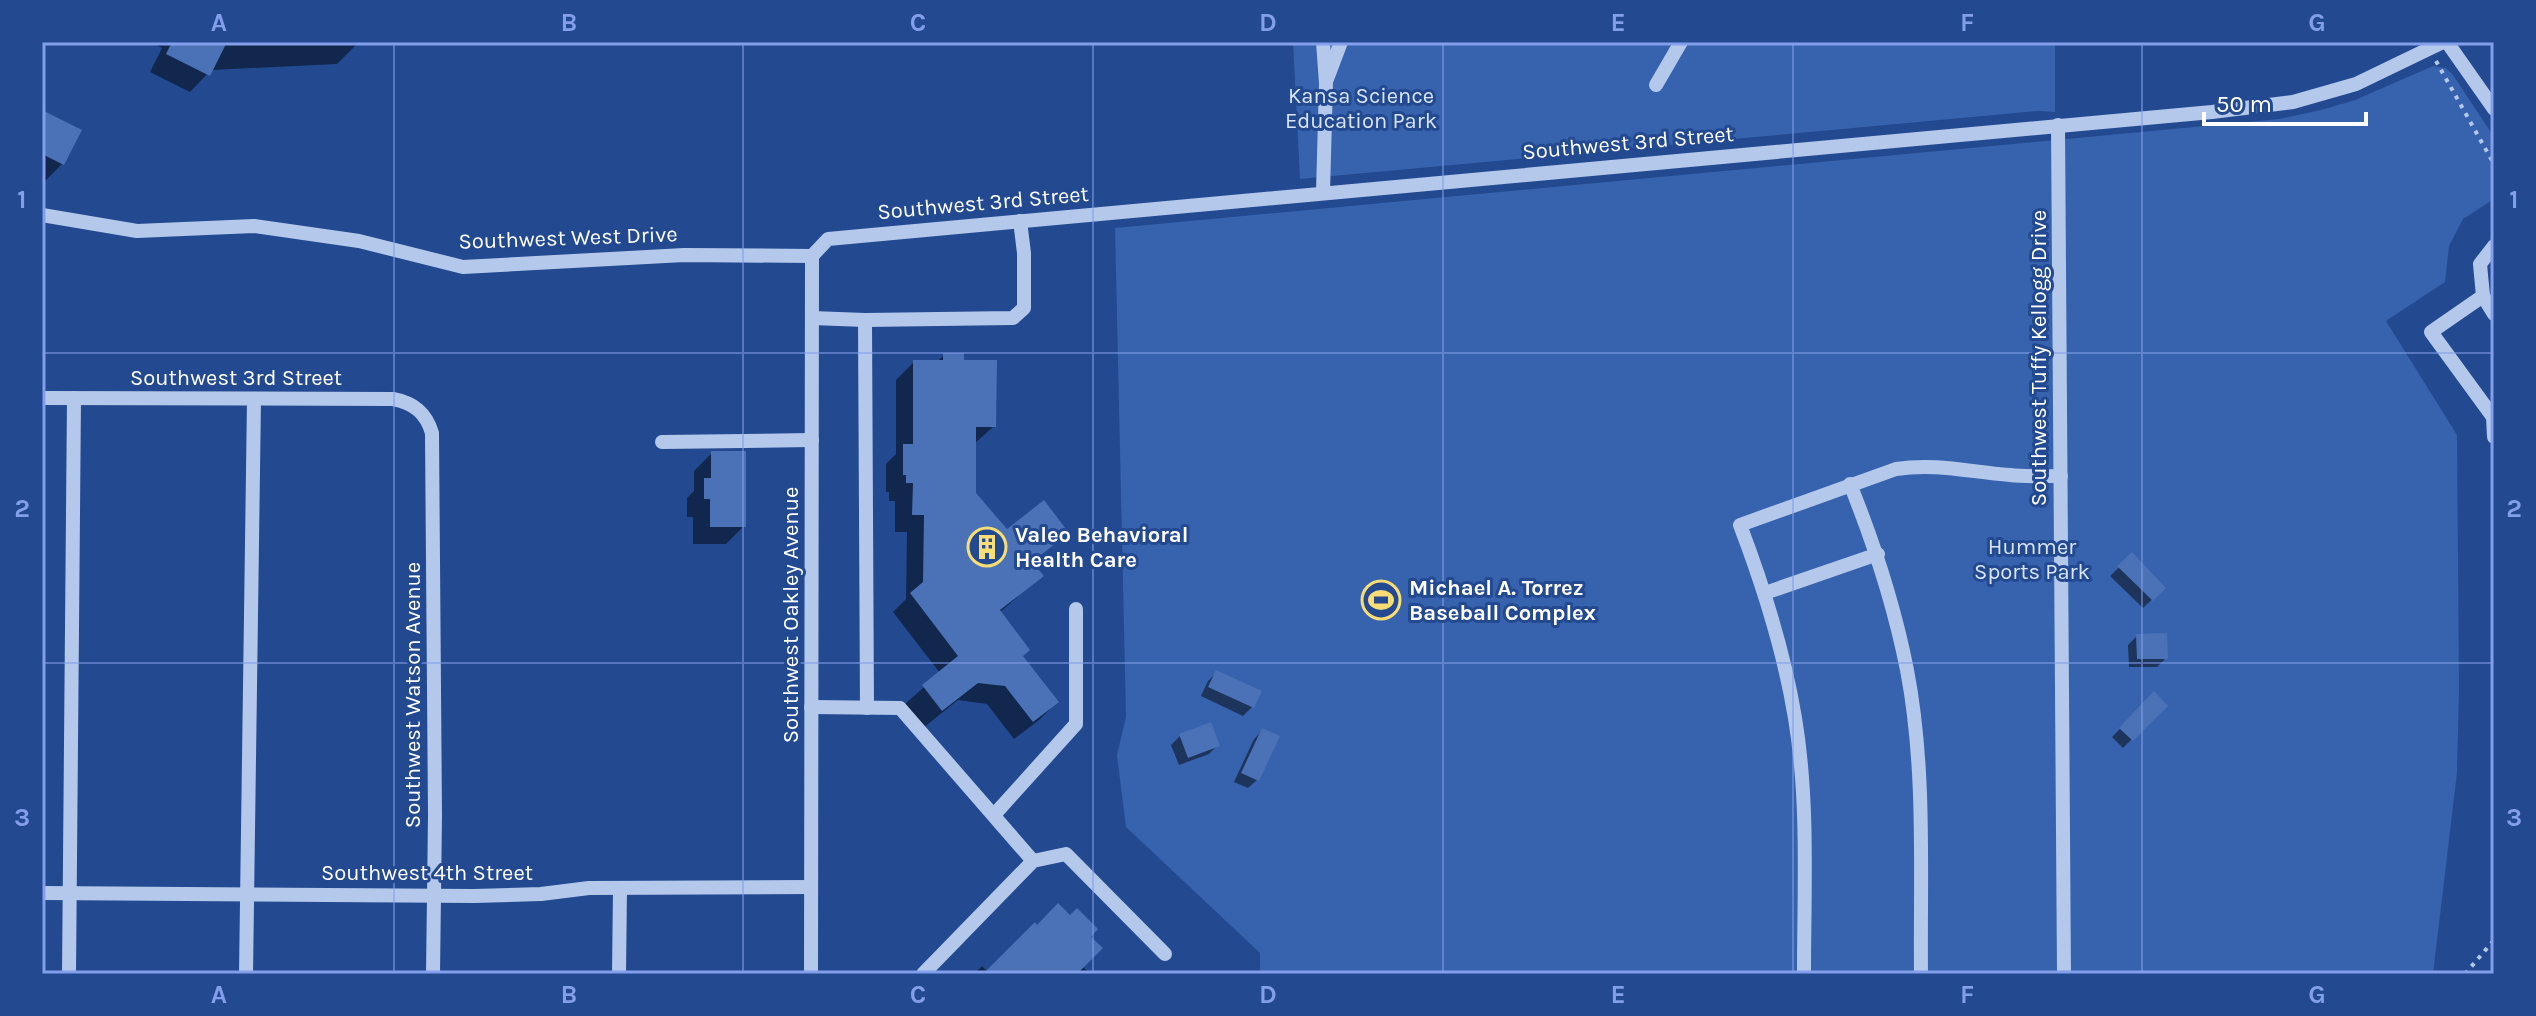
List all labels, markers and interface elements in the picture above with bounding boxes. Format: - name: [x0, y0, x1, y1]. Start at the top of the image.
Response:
- text: A: [211, 7, 227, 38]
- text: B: [561, 7, 577, 38]
- text: C: [910, 7, 926, 38]
- text: D: [1259, 7, 1277, 38]
- text: E: [1610, 7, 1626, 38]
- text: F: [1960, 7, 1974, 38]
- text: G: [2308, 7, 2326, 38]
- scale bar: [2204, 76, 2366, 126]
- park label: Kansa Science Education Park: [1285, 83, 1437, 134]
- text: 50 m: [2216, 90, 2272, 118]
- street label: Southwest 3rd Street: [1521, 121, 1735, 165]
- street label: Southwest 3rd Street: [876, 181, 1090, 225]
- text: 1: [17, 184, 27, 215]
- text: 1: [2509, 184, 2519, 215]
- street label: Southwest Tuffy Kellogg Drive: [2026, 210, 2052, 506]
- street label: Southwest West Drive: [458, 221, 678, 255]
- street label: Southwest 3rd Street: [130, 365, 342, 391]
- street label: Southwest Oakley Avenue: [778, 487, 804, 743]
- text: 2: [14, 493, 30, 524]
- text: 2: [2506, 493, 2522, 524]
- place label: Valeo Behavioral Health Care: [1015, 522, 1188, 573]
- building icon: Valeo Behavioral Health Care: [966, 526, 1008, 568]
- park label: Hummer Sports Park: [1974, 534, 2090, 585]
- street label: Southwest Watson Avenue: [400, 562, 426, 828]
- place label: Michael A. Torrez Baseball Complex: [1409, 575, 1596, 626]
- sports icon: Michael A. Torrez Baseball Complex: [1360, 579, 1402, 621]
- text: 3: [14, 802, 30, 833]
- text: 3: [2506, 802, 2522, 833]
- street label: Southwest 4th Street: [321, 860, 533, 886]
- text: A: [211, 979, 227, 1010]
- text: B: [561, 979, 577, 1010]
- text: C: [910, 979, 926, 1010]
- text: D: [1259, 979, 1277, 1010]
- text: E: [1610, 979, 1626, 1010]
- text: F: [1960, 979, 1974, 1010]
- text: G: [2308, 979, 2326, 1010]

